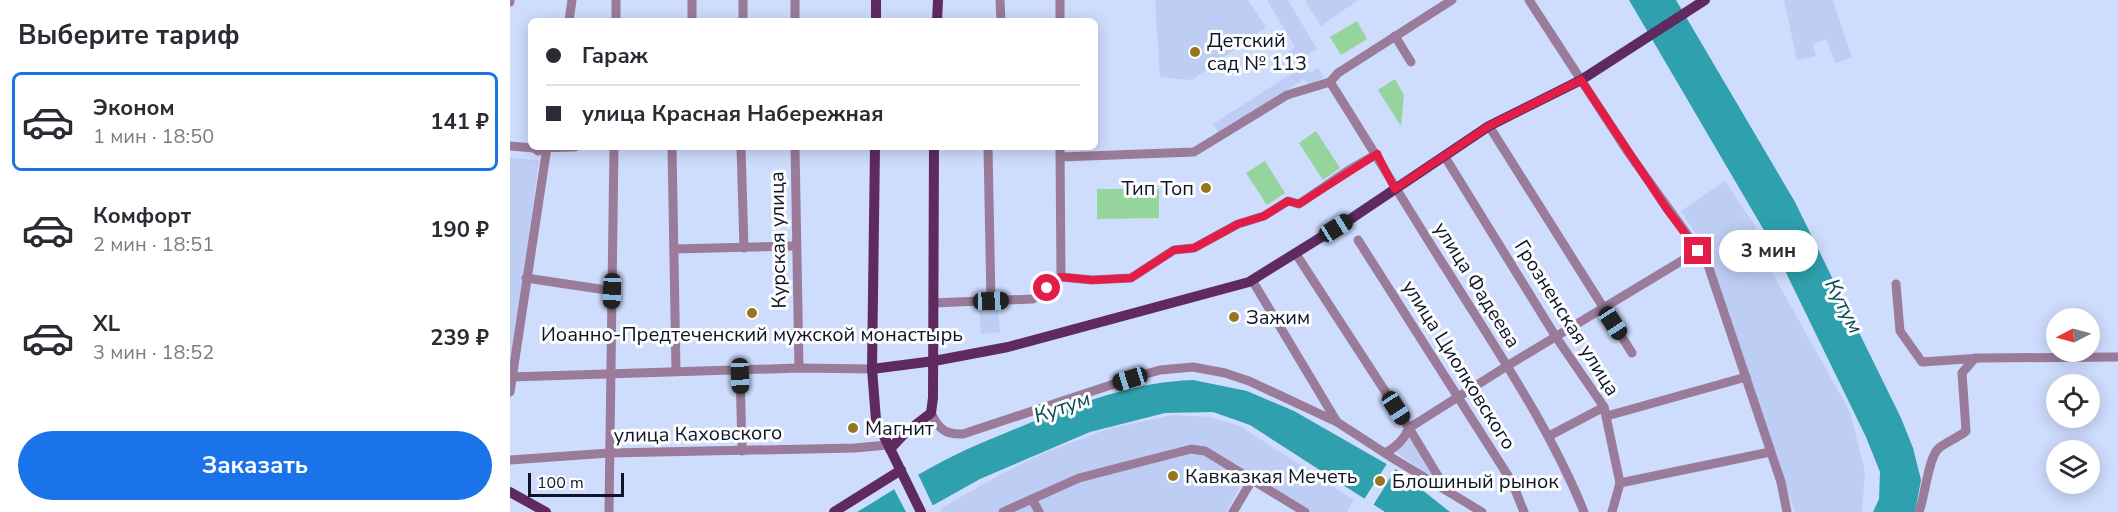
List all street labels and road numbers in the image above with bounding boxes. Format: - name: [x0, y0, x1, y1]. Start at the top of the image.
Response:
- street label: Курская улица: [763, 171, 793, 309]
- street label: улица Фадеева: [1427, 217, 1527, 353]
- street label: Грозненская улица: [1508, 235, 1626, 401]
- street label: улица Циолковского: [1396, 275, 1522, 455]
- street label: улица Каховского: [613, 419, 783, 449]

